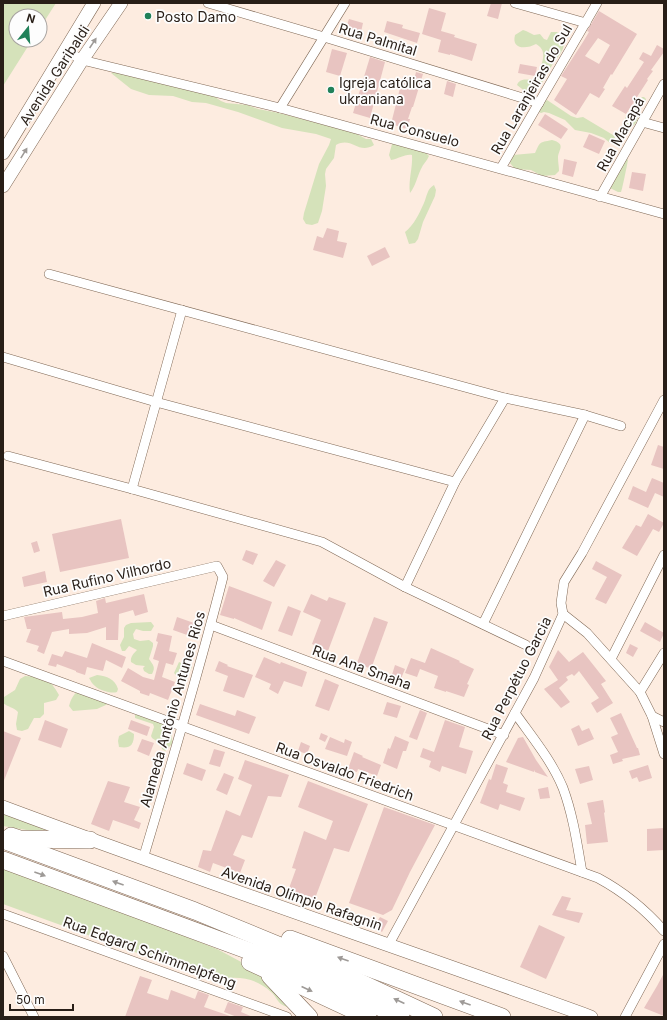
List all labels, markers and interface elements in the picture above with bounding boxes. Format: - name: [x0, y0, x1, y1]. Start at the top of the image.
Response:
- north arrow: [8, 8, 48, 48]
- place label: Posto Damo: [156, 8, 236, 25]
- text: N: [25, 11, 37, 26]
- marker: Posto Damo: [143, 11, 153, 21]
- street label: Rua Palmital: [337, 19, 419, 59]
- street label: Rua Laranjeiras do Sul: [487, 21, 575, 157]
- street label: Avenida Garibaldi: [15, 22, 93, 128]
- one-way arrow: [89, 38, 97, 48]
- place label: Igreja católica ukraniana: [339, 74, 431, 107]
- marker: Igreja católica ukraniana: [326, 85, 336, 95]
- street label: Rua Macapá: [593, 94, 647, 174]
- street label: Rua Consuelo: [369, 110, 461, 150]
- one-way arrow: [20, 147, 27, 159]
- street label: Rua Rufino Vilhordo: [41, 554, 173, 600]
- street label: Alameda Antônio Antunes Rios: [136, 609, 208, 809]
- street label: Rua Perpétuo Garcia: [478, 613, 554, 743]
- street label: Rua Ana Smaha: [310, 641, 414, 693]
- street label: Rua Osvaldo Friedrich: [274, 738, 416, 804]
- street label: Avenida Olímpio Rafagnin: [219, 863, 385, 933]
- one-way arrow: [34, 871, 46, 877]
- one-way arrow: [111, 879, 123, 885]
- street label: Rua Edgard Schimmelpfeng: [61, 913, 239, 991]
- one-way arrow: [337, 955, 349, 961]
- scale bar: [10, 986, 73, 1012]
- one-way arrow: [301, 986, 313, 992]
- text: 50 m: [16, 992, 45, 1007]
- one-way arrow: [393, 998, 404, 1004]
- one-way arrow: [459, 1000, 471, 1006]

